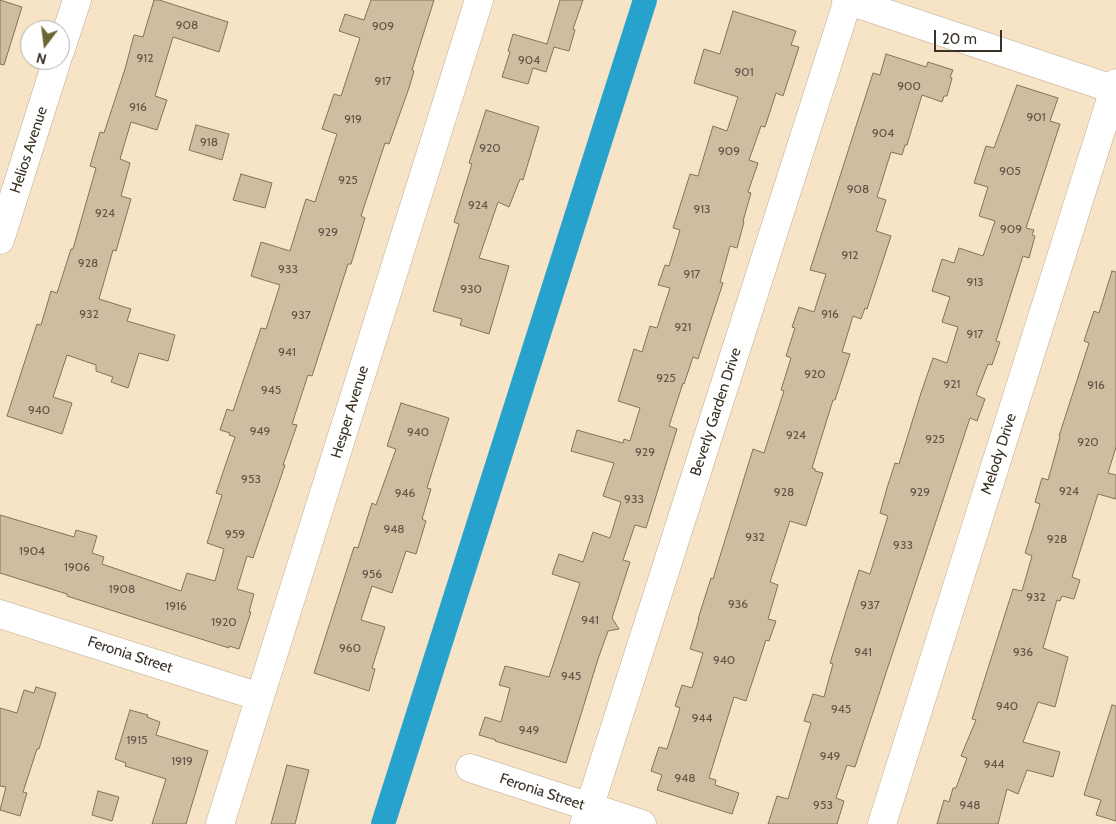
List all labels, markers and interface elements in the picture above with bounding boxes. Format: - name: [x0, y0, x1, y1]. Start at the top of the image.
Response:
- house number: 908: [176, 18, 198, 32]
- house number: 909: [372, 19, 394, 33]
- north arrow: [20, 20, 70, 70]
- scale bar: [936, 20, 1004, 52]
- text: 20 m: [942, 30, 977, 48]
- text: N: [34, 49, 48, 68]
- house number: 912: [136, 51, 154, 65]
- house number: 904: [518, 53, 540, 67]
- house number: 901: [734, 65, 754, 79]
- house number: 917: [375, 74, 391, 88]
- house number: 900: [897, 79, 921, 93]
- house number: 916: [129, 100, 147, 114]
- street label: Helios Avenue: [7, 104, 51, 196]
- house number: 901: [1026, 110, 1046, 124]
- house number: 919: [344, 112, 362, 126]
- house number: 904: [872, 126, 894, 140]
- house number: 918: [200, 135, 218, 149]
- house number: 920: [479, 141, 501, 155]
- house number: 909: [718, 144, 740, 158]
- house number: 905: [999, 164, 1021, 178]
- house number: 925: [338, 173, 358, 187]
- house number: 908: [847, 182, 869, 196]
- house number: 924: [468, 198, 488, 212]
- house number: 913: [693, 202, 711, 216]
- house number: 924: [95, 206, 115, 220]
- house number: 909: [1000, 222, 1022, 236]
- house number: 929: [318, 225, 338, 239]
- house number: 912: [841, 248, 859, 262]
- house number: 928: [78, 256, 98, 270]
- house number: 933: [278, 262, 298, 276]
- house number: 917: [684, 267, 700, 281]
- house number: 913: [966, 275, 984, 289]
- house number: 930: [460, 282, 482, 296]
- house number: 932: [79, 307, 99, 321]
- house number: 916: [821, 307, 839, 321]
- house number: 937: [291, 308, 311, 322]
- house number: 921: [674, 320, 692, 334]
- house number: 917: [967, 327, 983, 341]
- house number: 941: [278, 345, 296, 359]
- street label: Beverly Garden Drive: [687, 346, 745, 478]
- street label: Hesper Avenue: [327, 363, 373, 461]
- house number: 920: [804, 367, 826, 381]
- house number: 925: [656, 371, 676, 385]
- house number: 921: [943, 377, 961, 391]
- house number: 916: [1087, 378, 1105, 392]
- house number: 945: [261, 383, 281, 397]
- house number: 940: [28, 403, 50, 417]
- street label: Melody Drive: [977, 411, 1021, 497]
- house number: 949: [250, 424, 270, 438]
- house number: 940: [407, 425, 429, 439]
- house number: 924: [786, 428, 806, 442]
- house number: 925: [925, 432, 945, 446]
- house number: 920: [1077, 435, 1099, 449]
- house number: 929: [635, 445, 655, 459]
- house number: 953: [241, 472, 261, 486]
- house number: 924: [1059, 484, 1079, 498]
- house number: 928: [774, 485, 794, 499]
- house number: 929: [910, 485, 930, 499]
- house number: 946: [395, 486, 415, 500]
- house number: 933: [624, 492, 644, 506]
- house number: 948: [383, 522, 405, 536]
- house number: 959: [225, 527, 245, 541]
- house number: 932: [745, 530, 765, 544]
- house number: 928: [1047, 532, 1067, 546]
- house number: 933: [893, 538, 913, 552]
- house number: 1904: [19, 544, 45, 558]
- house number: 1906: [64, 560, 90, 574]
- house number: 956: [362, 567, 382, 581]
- house number: 1908: [109, 582, 135, 596]
- house number: 932: [1026, 590, 1046, 604]
- house number: 936: [728, 597, 748, 611]
- house number: 937: [860, 598, 880, 612]
- house number: 1916: [165, 599, 187, 613]
- house number: 941: [581, 613, 599, 627]
- house number: 1920: [211, 615, 237, 629]
- street label: Feronia Street: [85, 633, 175, 677]
- house number: 960: [339, 641, 361, 655]
- house number: 941: [854, 645, 872, 659]
- house number: 936: [1013, 645, 1033, 659]
- house number: 940: [713, 653, 735, 667]
- house number: 945: [561, 669, 581, 683]
- house number: 940: [996, 699, 1018, 713]
- house number: 945: [831, 702, 851, 716]
- house number: 944: [692, 711, 712, 725]
- house number: 949: [519, 723, 539, 737]
- house number: 1915: [126, 733, 148, 747]
- house number: 949: [820, 749, 840, 763]
- house number: 1919: [171, 754, 193, 768]
- house number: 944: [984, 757, 1004, 771]
- street label: Feronia Street: [497, 770, 587, 814]
- house number: 948: [674, 771, 696, 785]
- house number: 953: [813, 798, 833, 812]
- house number: 948: [959, 798, 981, 812]

